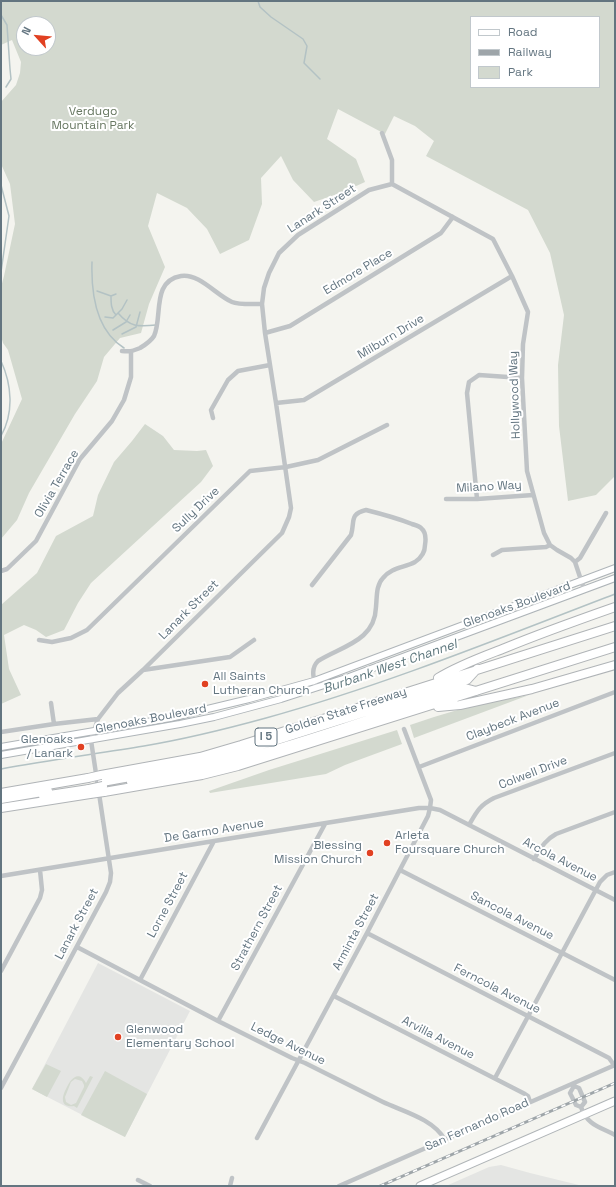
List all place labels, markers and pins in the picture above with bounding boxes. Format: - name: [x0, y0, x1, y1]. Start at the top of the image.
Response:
- place label: All Saints Lutheran Church: [213, 670, 310, 698]
- marker: All Saints Lutheran Church: [200, 679, 210, 689]
- place label: Glenoaks / Lanark: [21, 733, 73, 761]
- marker: Glenoaks / Lanark: [76, 742, 86, 752]
- place label: Arleta Foursquare Church: [395, 829, 505, 857]
- marker: Arleta Foursquare Church: [382, 838, 392, 848]
- place label: Blessing Mission Church: [274, 839, 362, 867]
- marker: Blessing Mission Church: [365, 848, 375, 858]
- place label: Glenwood Elementary School: [126, 1023, 234, 1051]
- marker: Glenwood Elementary School: [113, 1032, 123, 1042]

